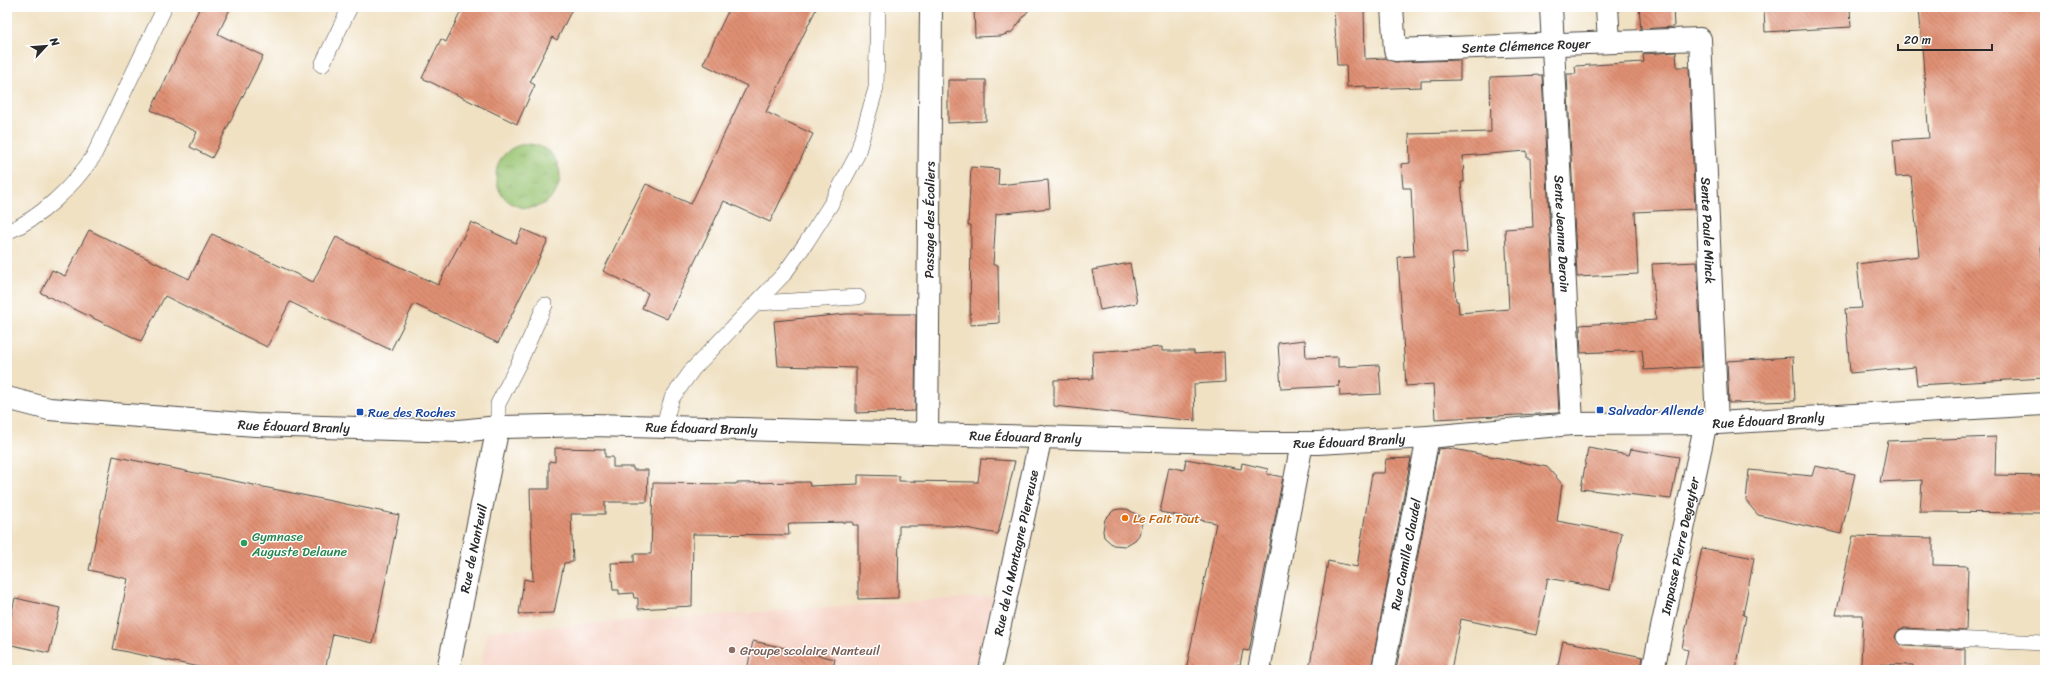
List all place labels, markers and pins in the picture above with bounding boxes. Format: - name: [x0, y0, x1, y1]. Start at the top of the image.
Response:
- place label: Salvador Allende: [1608, 399, 1704, 422]
- place label: Rue des Roches: [368, 401, 456, 424]
- marker: Salvador Allende: [1595, 405, 1605, 415]
- marker: Rue des Roches: [355, 407, 365, 417]
- place label: Le Fait Tout: [1133, 507, 1200, 530]
- marker: Le Fait Tout: [1120, 513, 1130, 523]
- place label: Gymnase Auguste Delaune: [251, 525, 348, 563]
- marker: Gymnase Auguste Delaune: [239, 538, 249, 548]
- place label: Groupe scolaire Nanteuil: [740, 639, 880, 662]
- marker: Groupe scolaire Nanteuil: [727, 645, 737, 655]

